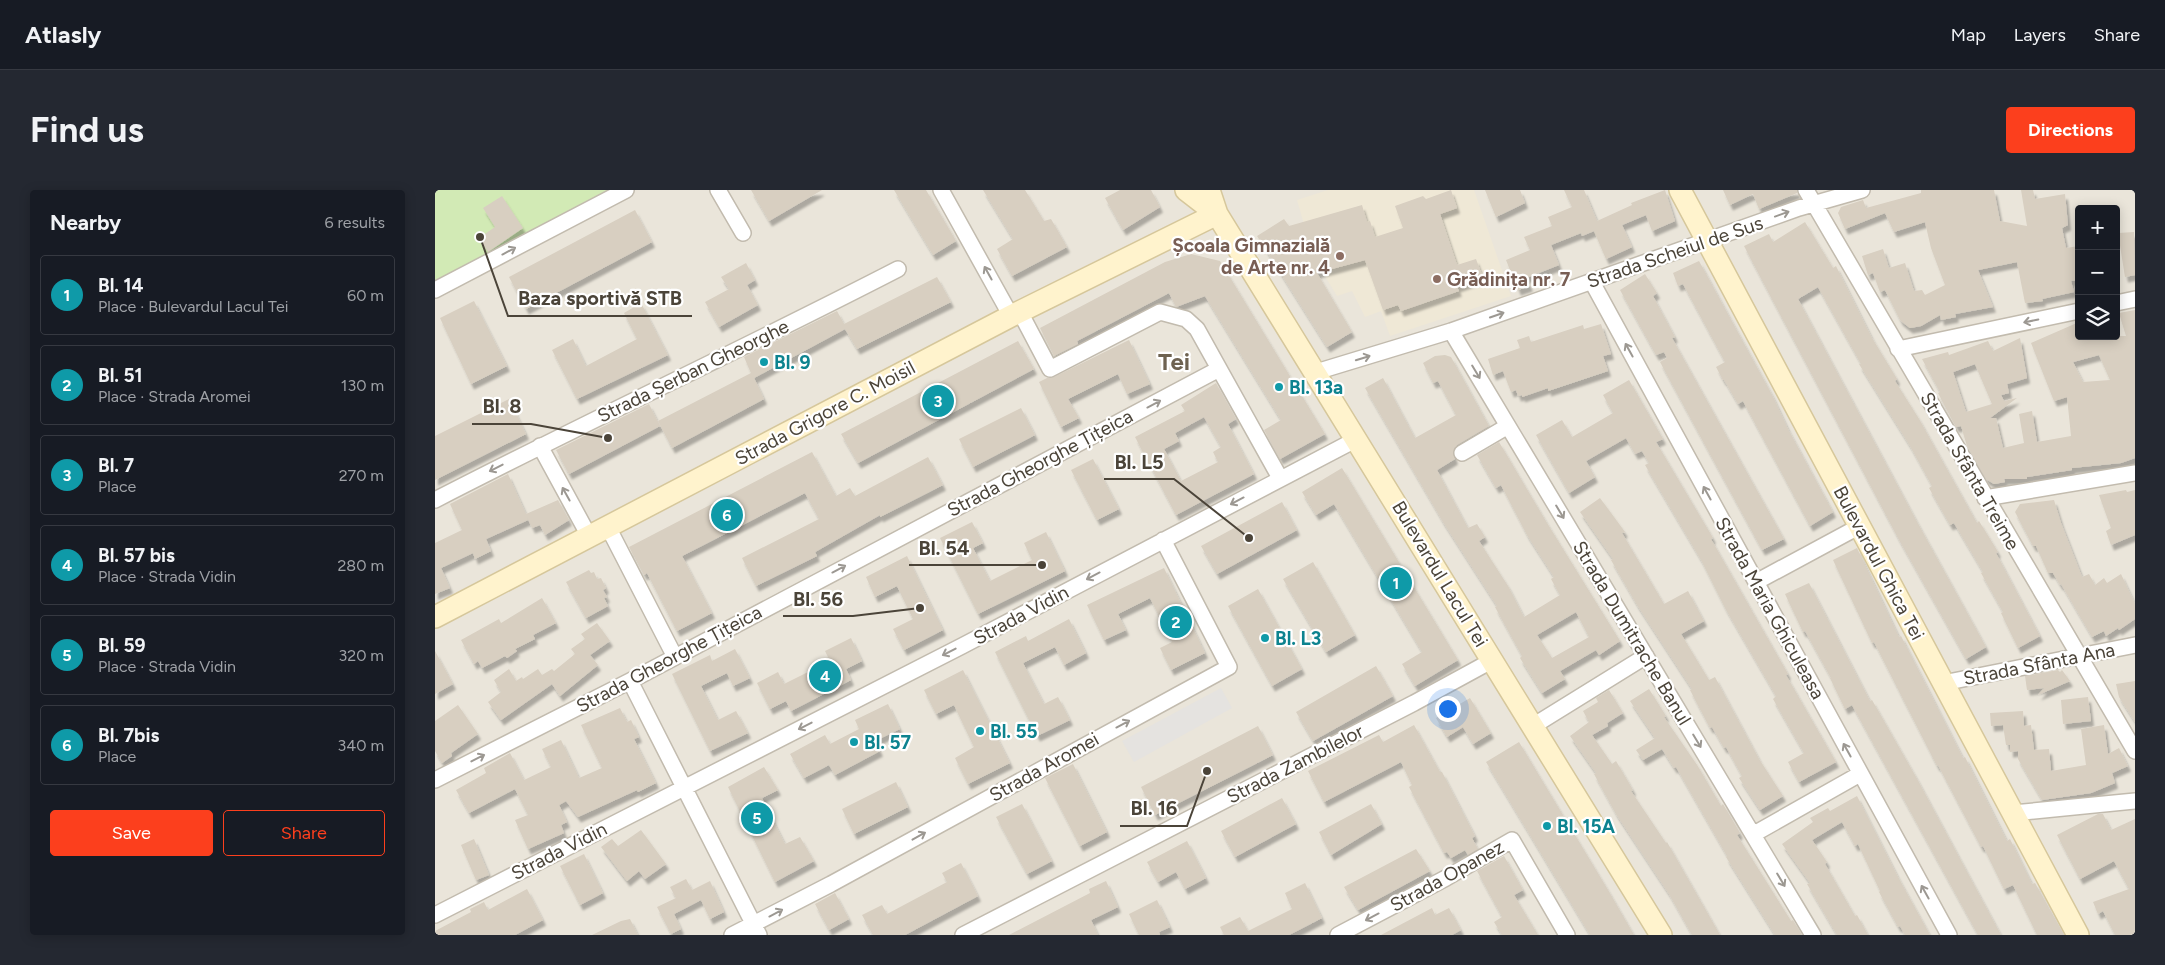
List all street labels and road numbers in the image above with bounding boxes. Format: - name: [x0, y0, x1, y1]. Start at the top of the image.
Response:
- street label: Strada Scheiul de Sus: [1584, 211, 1766, 293]
- street label: Strada Șerban Gheorghe: [594, 315, 792, 427]
- street label: Strada Grigore C. Moisil: [731, 356, 919, 470]
- street label: Strada Sfânta Treime: [1915, 388, 2025, 554]
- street label: Strada Gheorghe Țițeica: [943, 404, 1137, 522]
- street label: Bulevardul Ghica Tei: [1829, 482, 1929, 644]
- street label: Bulevardul Lacul Tei: [1387, 497, 1493, 651]
- street label: Strada Maria Ghiculeasa: [1710, 513, 1830, 703]
- street label: Strada Dumitrache Banul: [1568, 537, 1696, 729]
- street label: Strada Vidin: [970, 580, 1072, 650]
- street label: Strada Gheorghe Țițeica: [572, 600, 766, 718]
- street label: Strada Sfânta Ana: [1961, 638, 2117, 690]
- street label: Strada Zambilelor: [1223, 719, 1368, 808]
- street label: Strada Aromei: [985, 727, 1103, 807]
- street label: Strada Vidin: [507, 817, 611, 885]
- street label: Strada Opanez: [1386, 835, 1508, 917]

